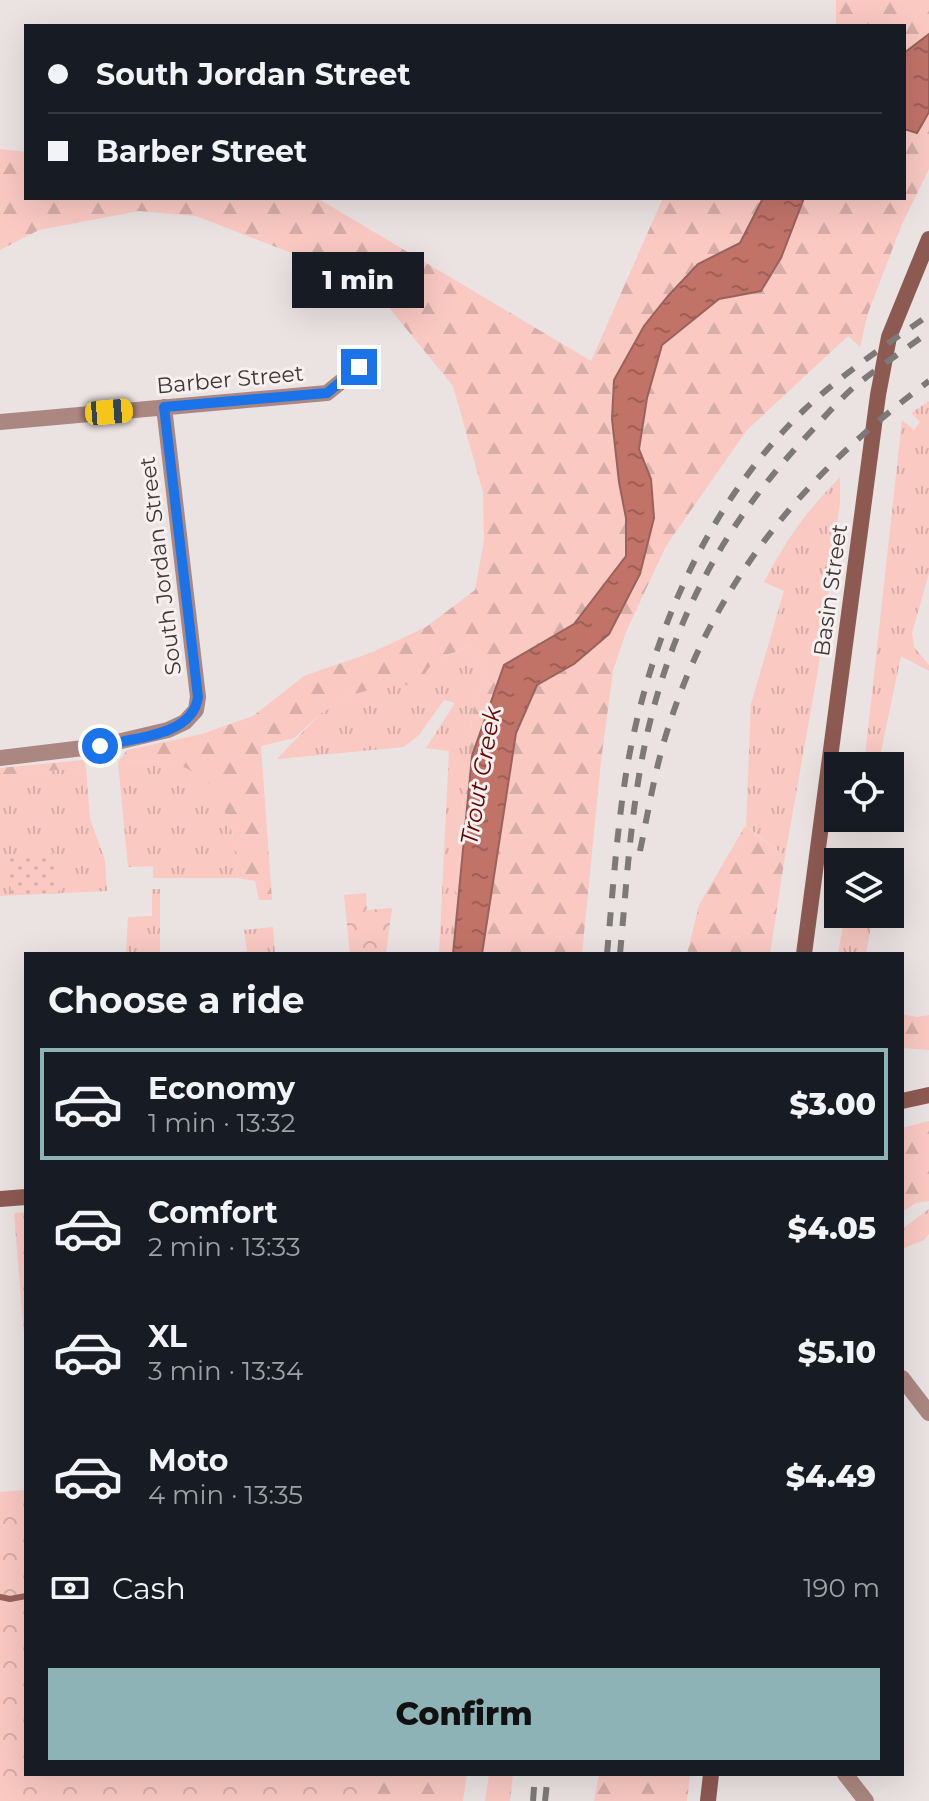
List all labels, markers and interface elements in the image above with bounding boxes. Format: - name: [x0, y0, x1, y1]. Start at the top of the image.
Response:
- text: South Jordan Street: [96, 56, 410, 93]
- text: Barber Street: [96, 133, 307, 170]
- callout: 1 min: [293, 251, 425, 307]
- text: 1 min: [322, 264, 394, 296]
- route end: [341, 349, 377, 385]
- street label: Barber Street: [155, 360, 305, 399]
- car: [84, 398, 134, 426]
- street label: South Jordan Street: [134, 455, 187, 677]
- street label: Basin Street: [808, 522, 853, 658]
- water label: Trout Creek: [454, 703, 507, 847]
- route start: [82, 728, 118, 764]
- map controls: [824, 752, 904, 928]
- button: locate: [824, 752, 904, 832]
- button: layers: [824, 848, 904, 928]
- text: Choose a ride: [48, 978, 305, 1022]
- icon: car: [52, 1068, 124, 1140]
- text: Economy: [148, 1070, 295, 1107]
- text: $3.00: [789, 1086, 876, 1123]
- text: 1 min · 13:32: [148, 1107, 295, 1139]
- icon: car: [52, 1192, 124, 1264]
- text: Comfort: [148, 1194, 278, 1231]
- text: $4.05: [788, 1210, 876, 1247]
- text: 2 min · 13:33: [148, 1231, 301, 1263]
- icon: car: [52, 1316, 124, 1388]
- text: XL: [148, 1318, 187, 1355]
- text: $5.10: [798, 1334, 876, 1371]
- text: 3 min · 13:34: [148, 1355, 303, 1387]
- icon: car: [52, 1440, 124, 1512]
- text: Moto: [148, 1442, 229, 1479]
- text: $4.49: [786, 1458, 876, 1495]
- text: 4 min · 13:35: [148, 1479, 303, 1511]
- icon: cash: [48, 1566, 92, 1610]
- text: Cash: [112, 1570, 186, 1607]
- text: 190 m: [803, 1572, 880, 1604]
- button: Confirm: [48, 1668, 880, 1760]

